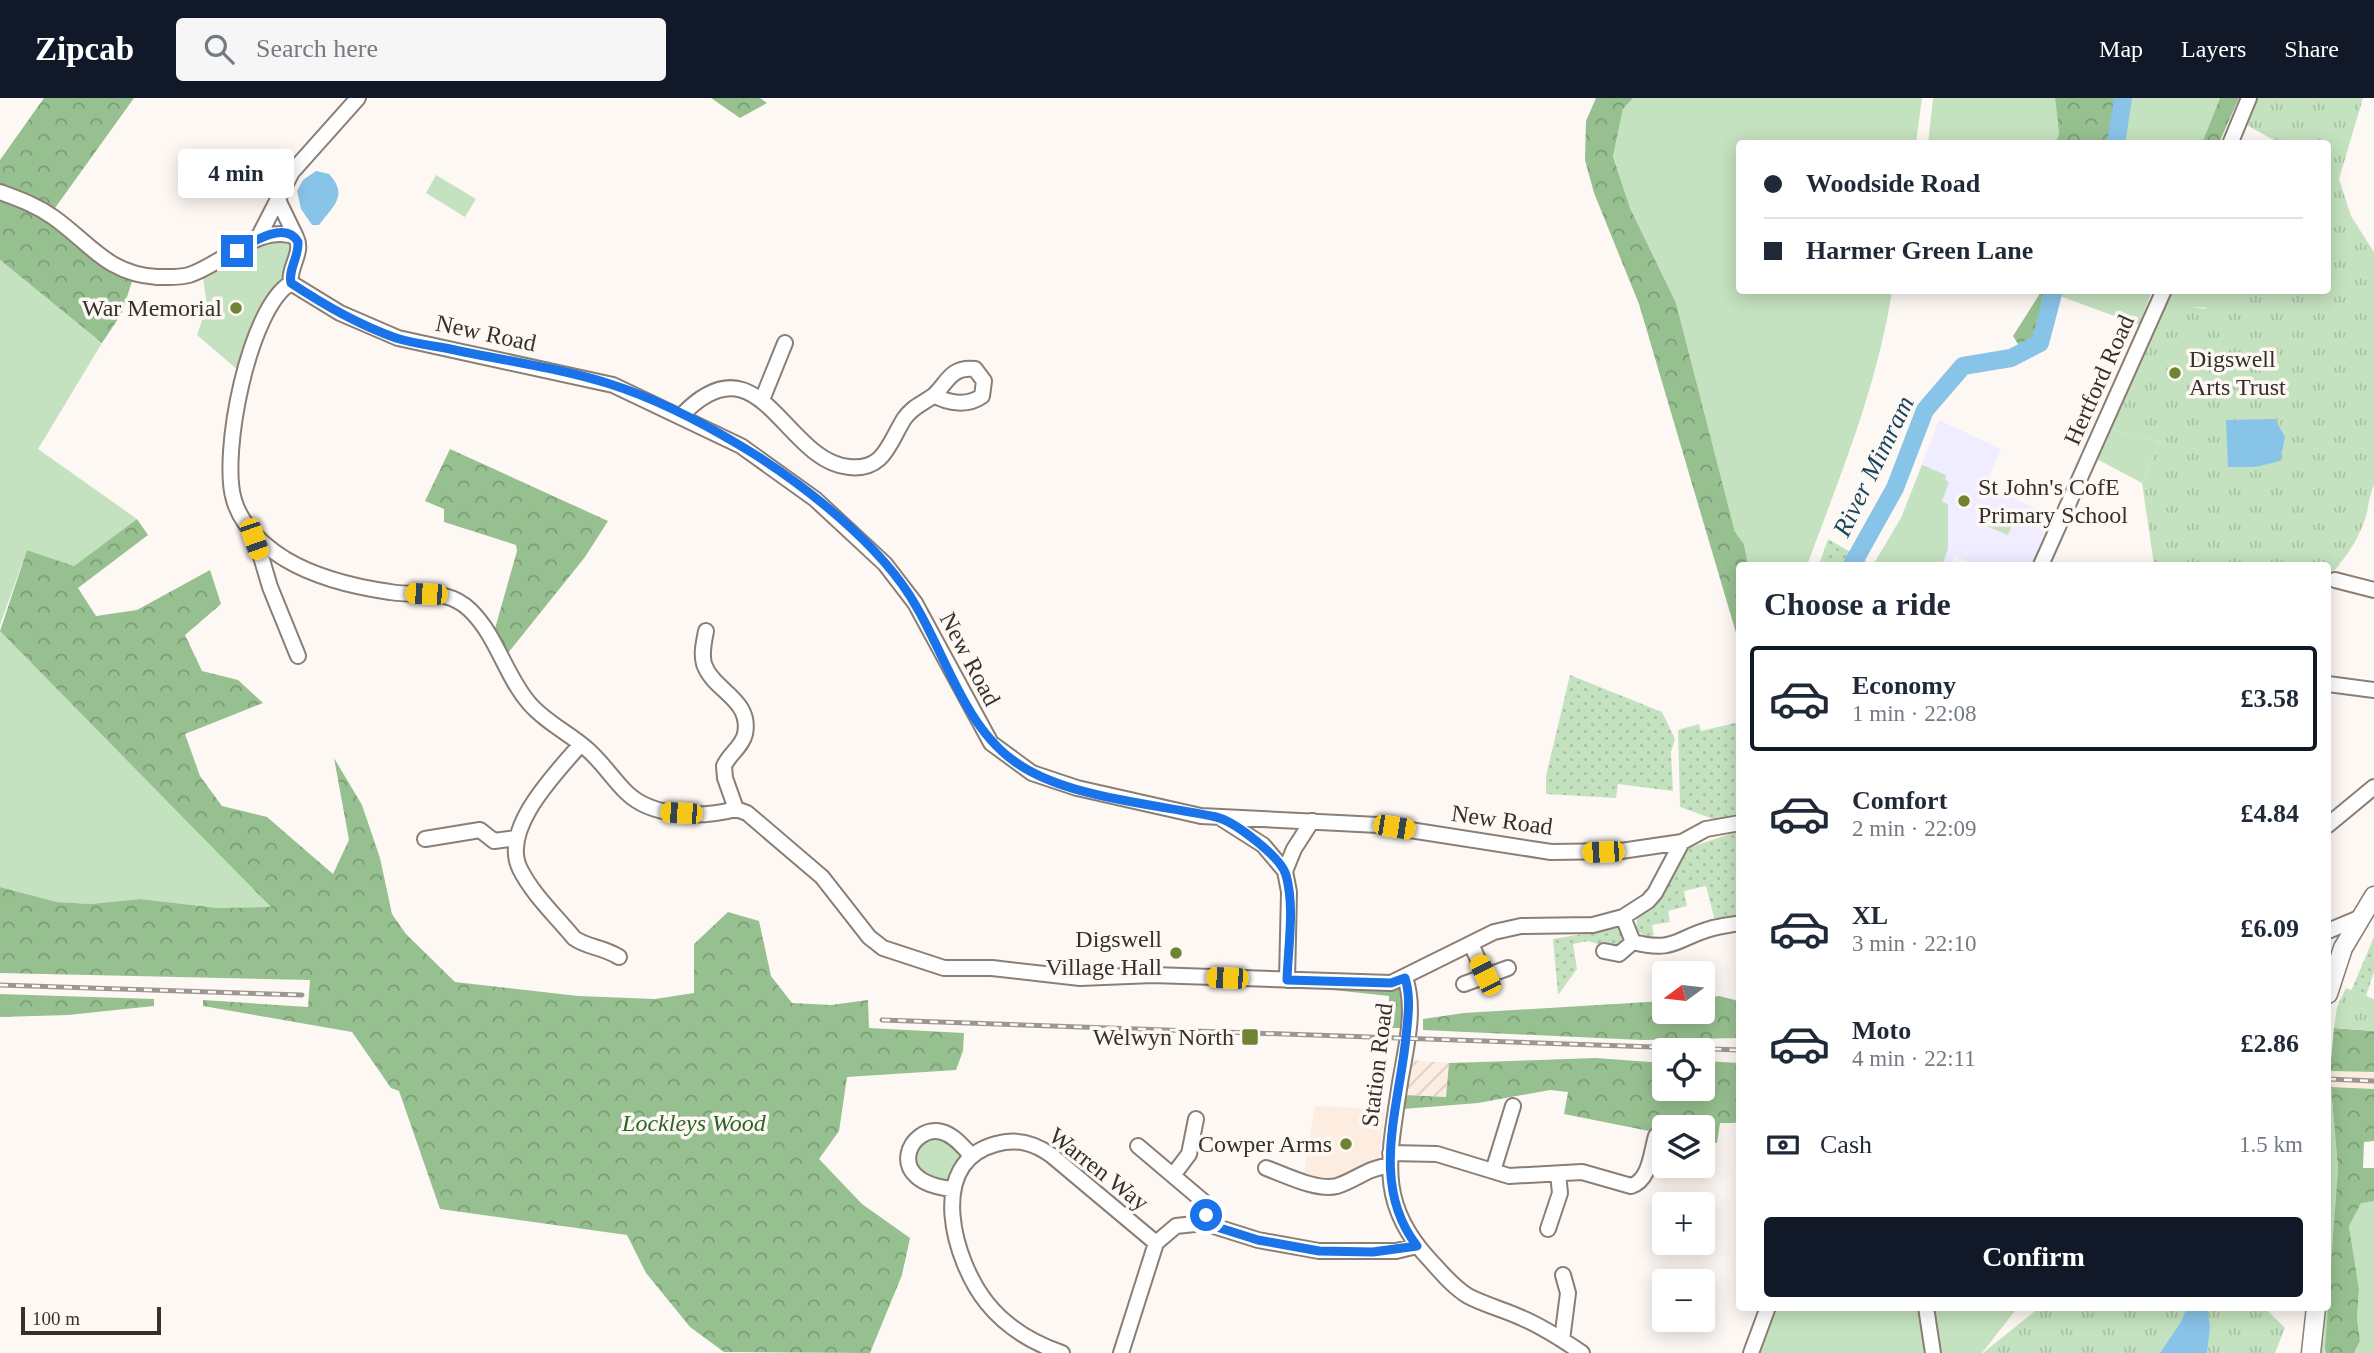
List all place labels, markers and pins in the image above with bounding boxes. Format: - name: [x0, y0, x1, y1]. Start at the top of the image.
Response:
- place label: War Memorial: [82, 295, 222, 321]
- marker: War Memorial: [228, 300, 244, 316]
- place label: Digswell Arts Trust: [2189, 346, 2286, 400]
- marker: Digswell Arts Trust: [2167, 365, 2183, 381]
- place label: St John's CofE Primary School: [1978, 474, 2128, 528]
- marker: St John's CofE Primary School: [1956, 493, 1972, 509]
- place label: Digswell Village Hall: [1045, 926, 1162, 980]
- marker: Digswell Village Hall: [1168, 945, 1184, 961]
- place label: Welwyn North: [1093, 1024, 1234, 1050]
- marker: Welwyn North: [1240, 1027, 1260, 1047]
- place label: Cowper Arms: [1198, 1131, 1332, 1157]
- marker: Cowper Arms: [1338, 1136, 1354, 1152]

